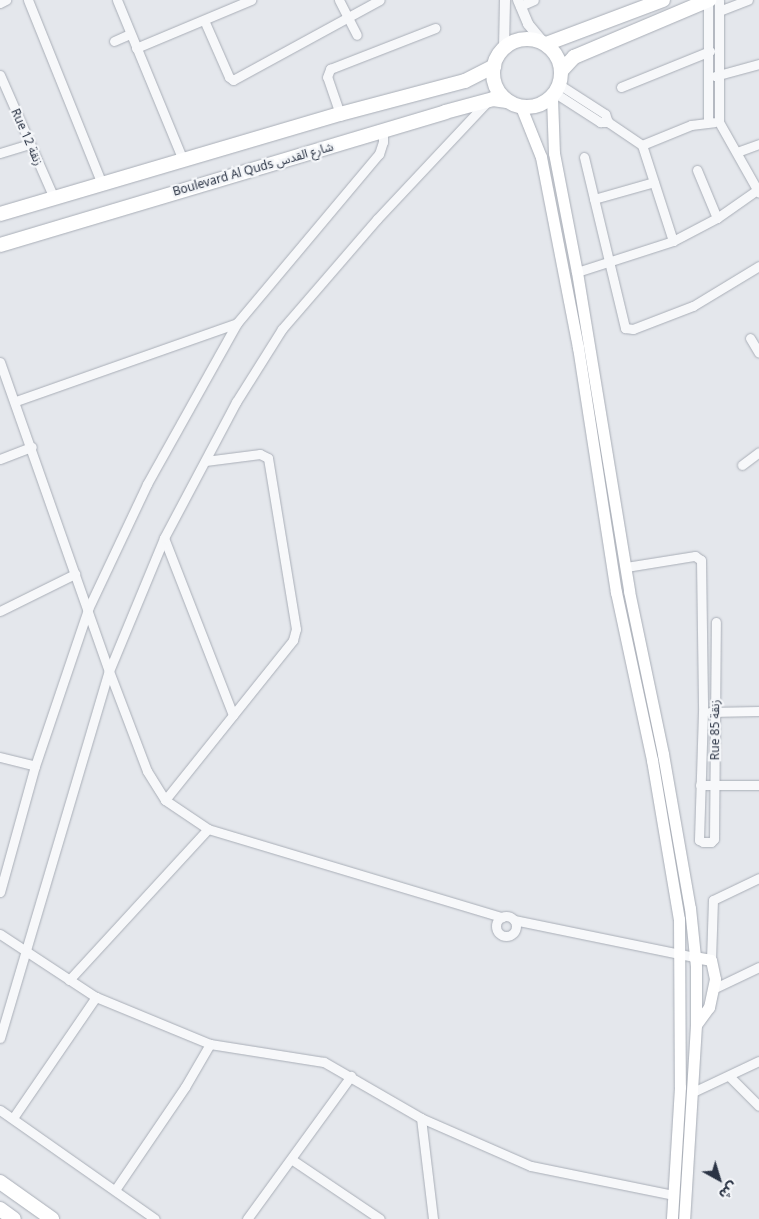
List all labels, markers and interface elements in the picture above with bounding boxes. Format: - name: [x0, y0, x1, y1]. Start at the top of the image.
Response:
- street label: Rue 12 زنقة: [8, 106, 46, 168]
- street label: Boulevard Al Quds شارع القدس: [171, 139, 335, 199]
- street label: Rue 85 زنقة: [708, 700, 722, 760]
- north arrow: [694, 1154, 744, 1204]
- text: ش: [715, 1178, 742, 1204]

